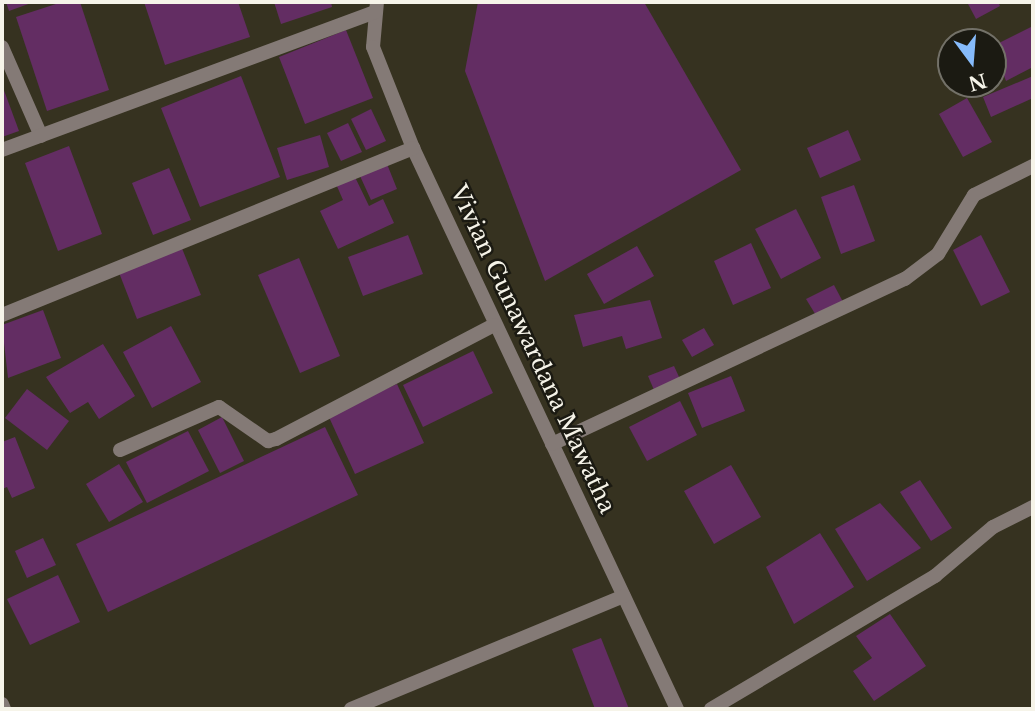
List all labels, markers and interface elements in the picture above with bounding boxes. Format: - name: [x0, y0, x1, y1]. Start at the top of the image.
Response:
- north arrow: [937, 28, 1007, 98]
- text: N: [966, 68, 989, 95]
- street label: Vivian Gunawardana Mawatha: [445, 180, 621, 518]

